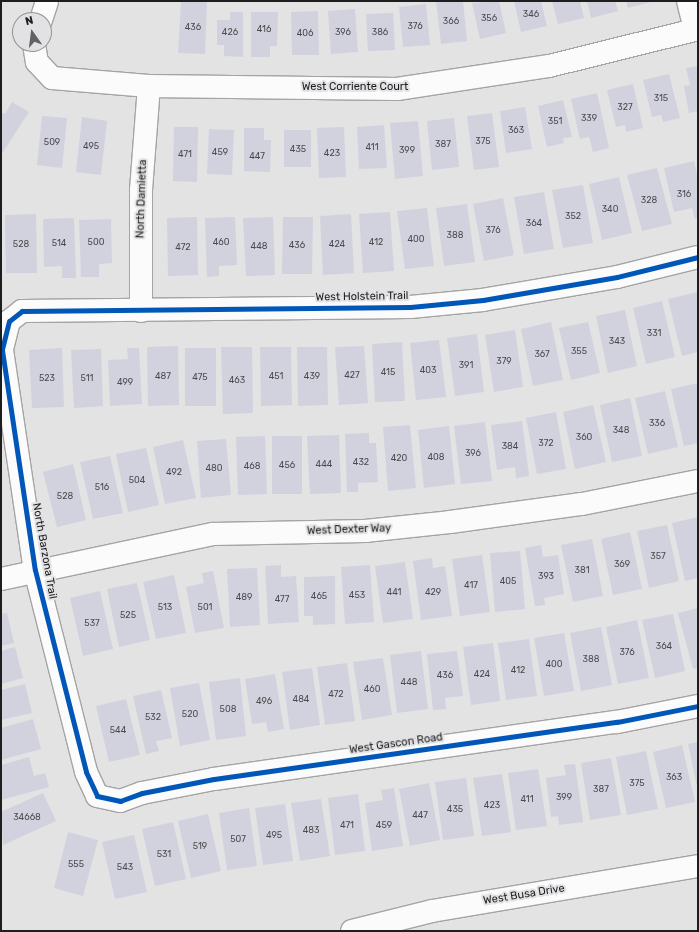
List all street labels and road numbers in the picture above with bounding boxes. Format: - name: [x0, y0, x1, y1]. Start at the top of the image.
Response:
- street label: West Corriente Court: [302, 80, 408, 94]
- street label: North Damietta: [134, 159, 150, 239]
- street label: West Holstein Trail: [315, 290, 409, 304]
- street label: North Barzona Trail: [29, 502, 59, 600]
- street label: West Dexter Way: [306, 522, 392, 538]
- street label: West Gascon Road: [348, 731, 444, 757]
- street label: West Busa Drive: [482, 882, 566, 908]

